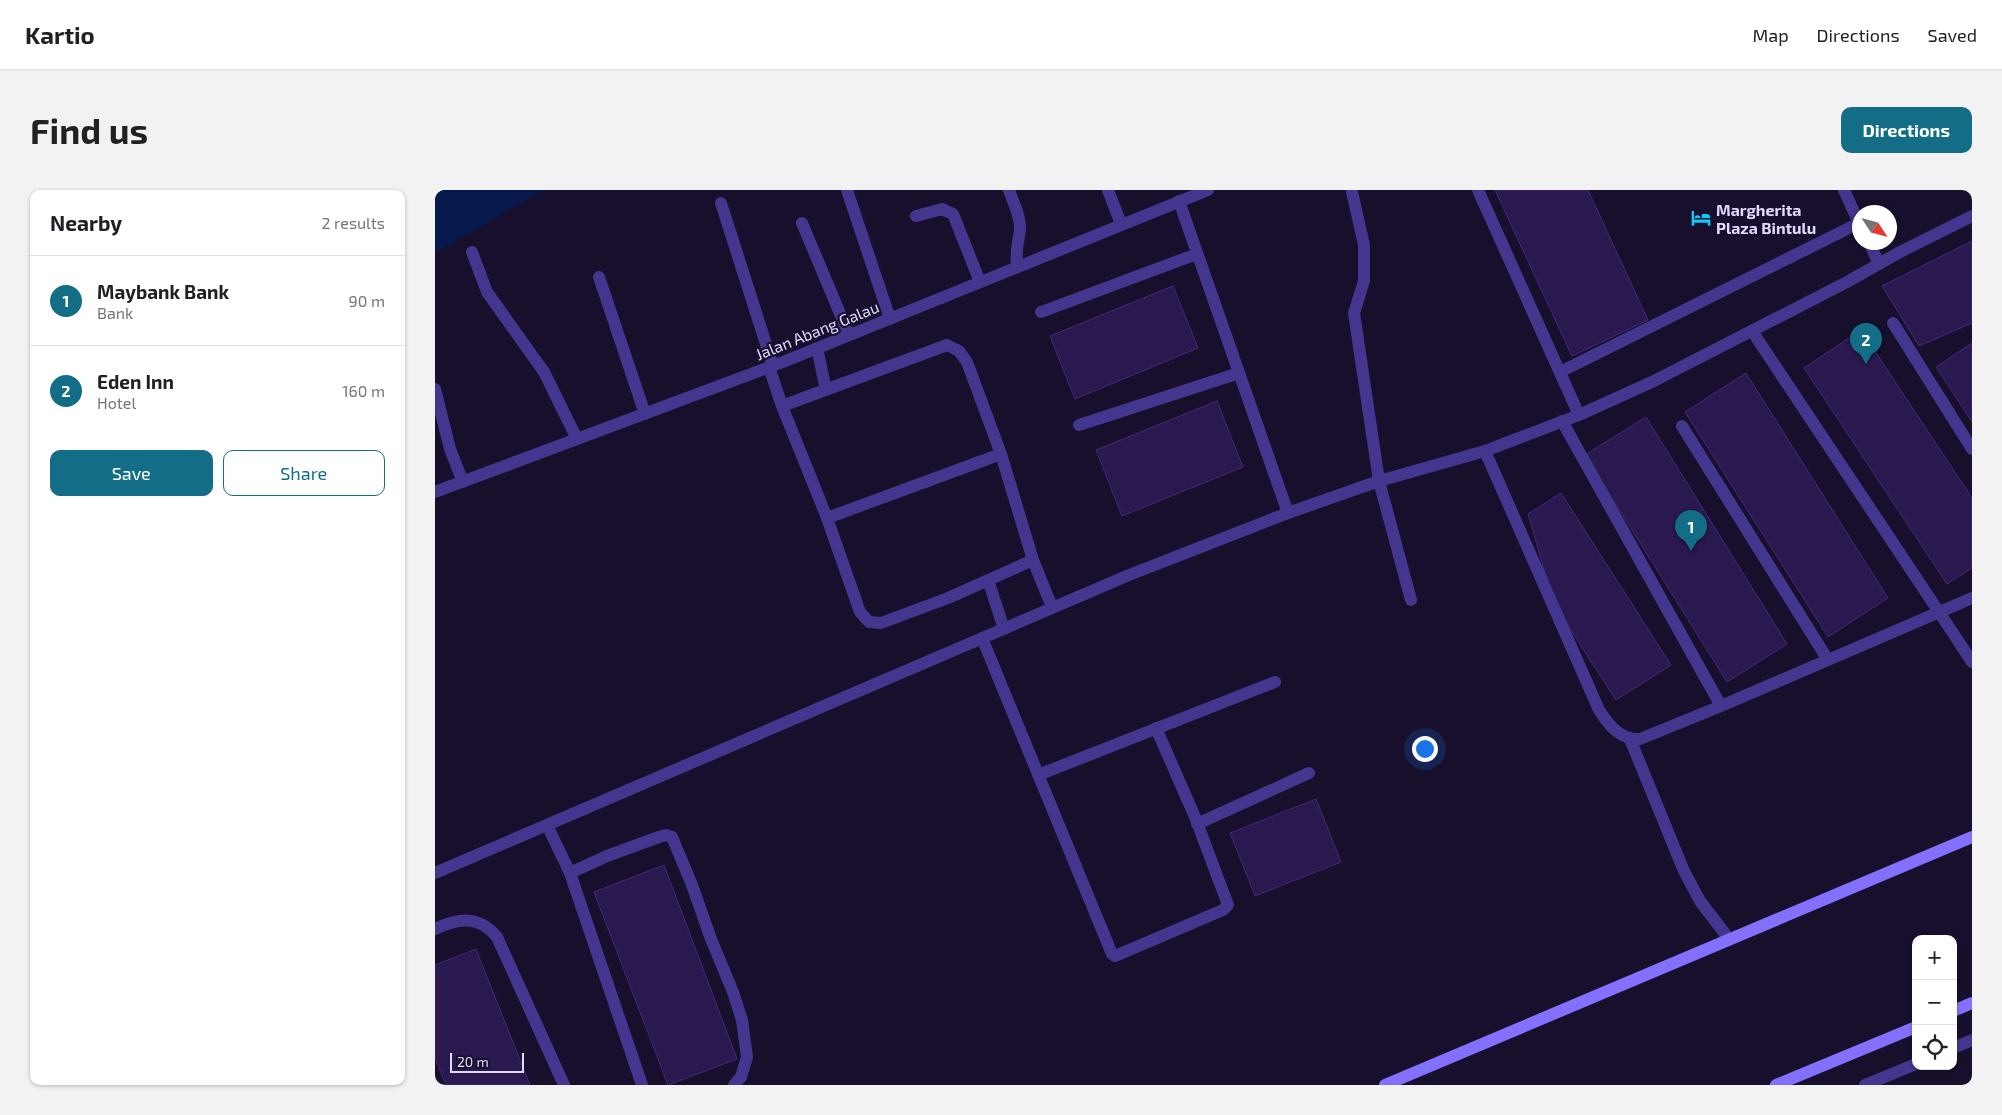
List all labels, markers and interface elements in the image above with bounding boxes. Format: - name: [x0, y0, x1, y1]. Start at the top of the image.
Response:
- text: Kartio: [25, 20, 95, 49]
- text: Map: [1752, 24, 1789, 46]
- text: Directions: [1817, 24, 1900, 46]
- text: Saved: [1928, 24, 1977, 46]
- button: Directions: [1841, 107, 1972, 153]
- text: Find us: [30, 109, 148, 151]
- place label: Margherita Plaza Bintulu: [1716, 200, 1816, 237]
- north arrow: [1852, 205, 1897, 250]
- hotel icon: Margherita Plaza Bintulu: [1690, 207, 1712, 229]
- text: Nearby: [50, 210, 122, 235]
- text: 2 results: [322, 213, 385, 232]
- text: Maybank Bank: [97, 280, 229, 303]
- text: 1: [63, 291, 69, 310]
- text: 90 m: [349, 291, 385, 310]
- street label: Jalan Abang Galau: [753, 297, 881, 363]
- text: Bank: [97, 303, 133, 322]
- pin: 2: [1850, 323, 1882, 364]
- text: Eden Inn: [97, 370, 174, 393]
- text: 2: [61, 381, 71, 400]
- text: 160 m: [342, 381, 385, 400]
- text: Hotel: [97, 393, 136, 412]
- button: Save: [50, 450, 213, 496]
- button: Share: [223, 450, 385, 496]
- pin: 1: [1675, 510, 1707, 551]
- your location: [1412, 736, 1438, 762]
- map controls: [1912, 935, 1957, 1070]
- button: +: [1912, 935, 1957, 980]
- button: −: [1912, 980, 1957, 1025]
- button: locate: [1912, 1025, 1957, 1070]
- scale bar: [450, 1050, 524, 1073]
- text: 20 m: [457, 1053, 489, 1070]

